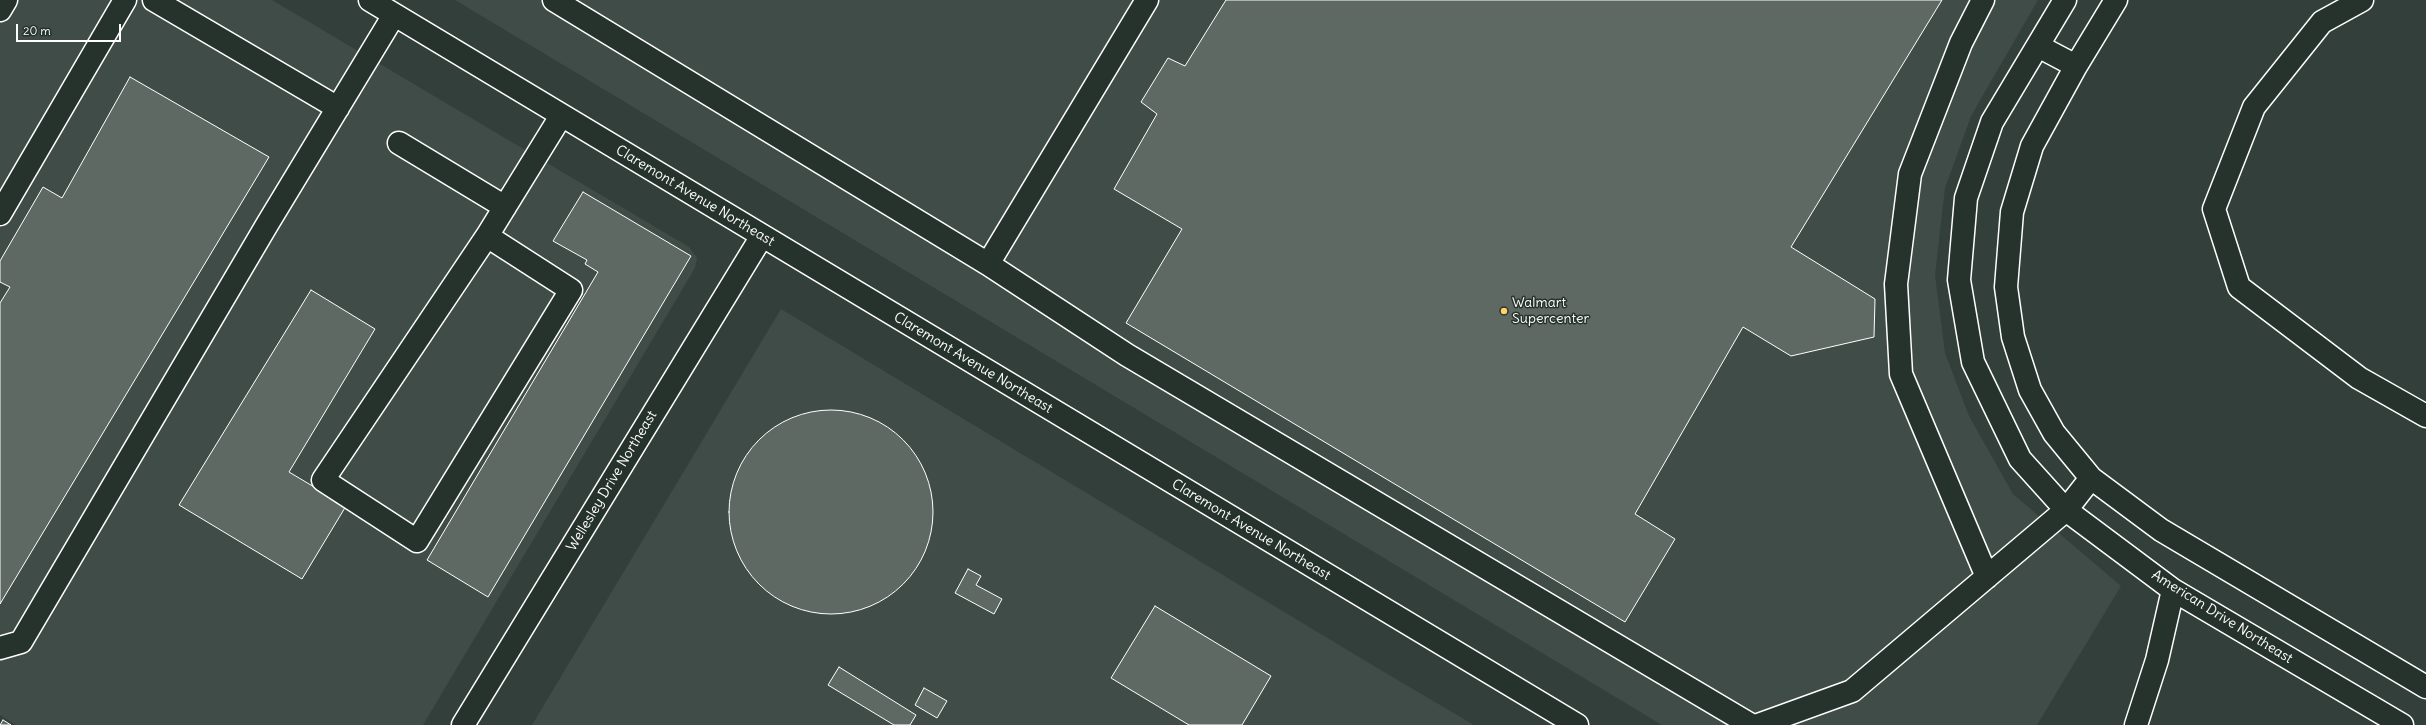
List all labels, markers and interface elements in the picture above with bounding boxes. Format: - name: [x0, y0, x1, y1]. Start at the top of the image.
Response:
- scale bar: [18, 16, 123, 42]
- text: 20 m: [23, 23, 51, 38]
- street label: Claremont Avenue Northeast: [613, 142, 777, 250]
- place label: Walmart Supercenter: [1512, 295, 1589, 328]
- marker: Walmart Supercenter: [1499, 306, 1509, 316]
- street label: Claremont Avenue Northeast: [891, 309, 1055, 417]
- street label: Wellesley Drive Northeast: [563, 408, 661, 554]
- street label: Claremont Avenue Northeast: [1169, 476, 1333, 584]
- street label: American Drive Northeast: [2148, 567, 2296, 667]

